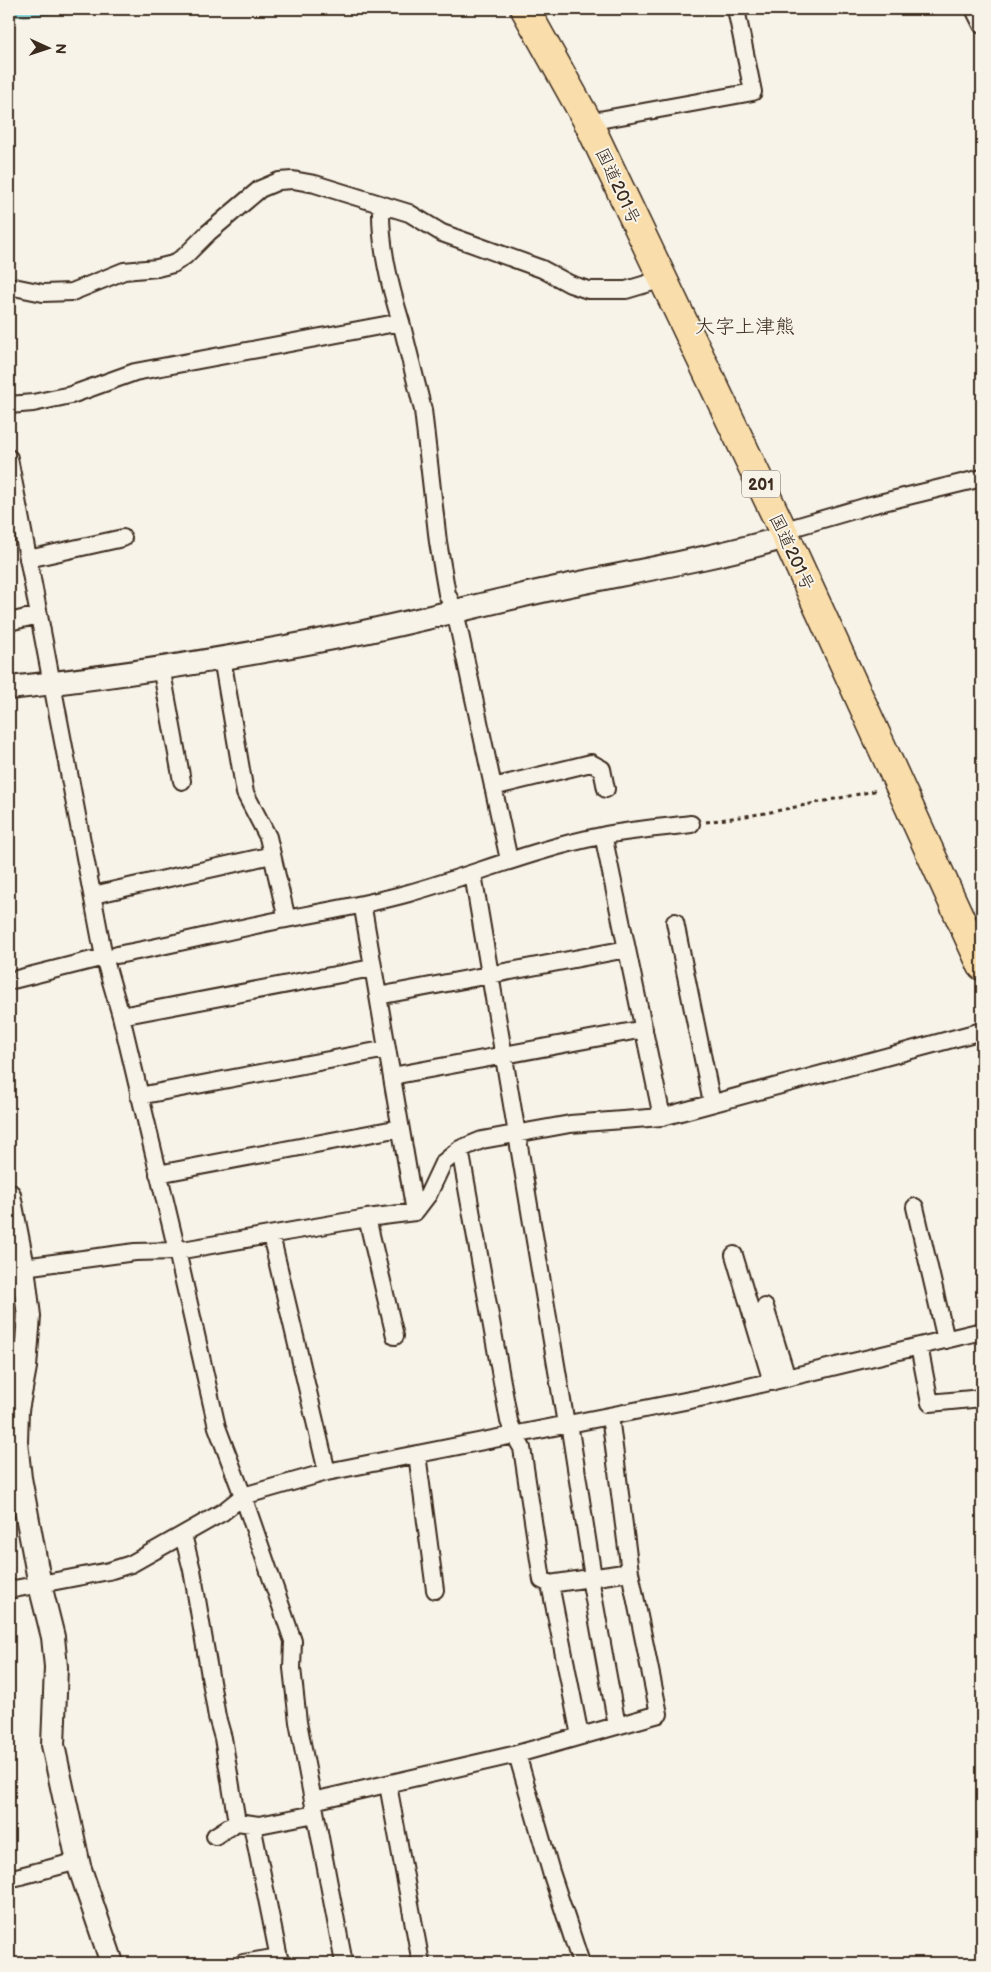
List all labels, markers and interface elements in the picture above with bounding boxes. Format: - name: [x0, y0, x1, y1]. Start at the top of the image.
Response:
- north arrow: [22, 22, 72, 72]
- text: N: [52, 43, 69, 54]
- street label: 国道201号: [591, 145, 644, 228]
- district label: 大字上津熊: [695, 315, 795, 339]
- road number: 201: [742, 470, 780, 498]
- street label: 国道201号: [765, 511, 818, 594]

